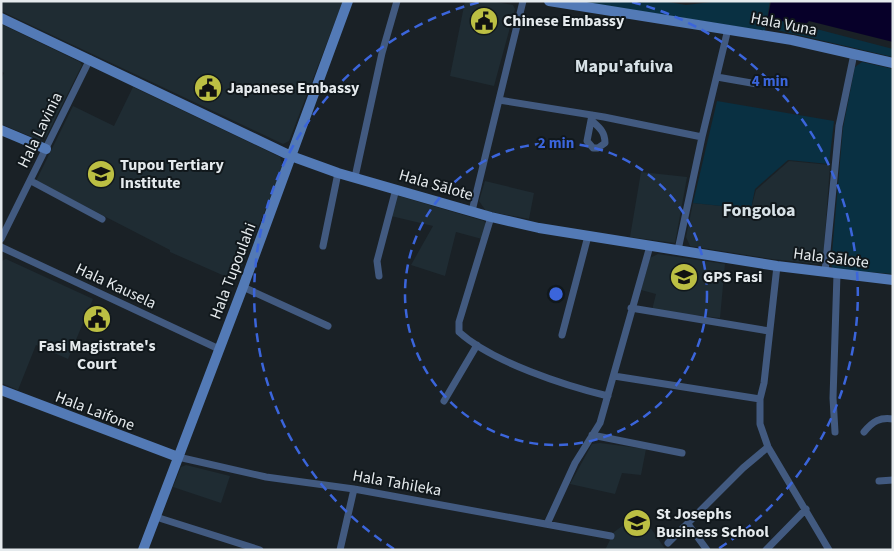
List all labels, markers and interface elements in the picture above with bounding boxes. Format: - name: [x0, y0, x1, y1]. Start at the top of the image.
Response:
- public building icon: Chinese Embassy: [469, 6, 499, 36]
- street label: Hala Vuna: [749, 7, 819, 41]
- place label: Chinese Embassy: [503, 10, 625, 32]
- district label: Mapu'afuiva: [575, 54, 673, 79]
- text: 4 min: [752, 71, 788, 92]
- public building icon: Japanese Embassy: [193, 73, 223, 103]
- place label: Japanese Embassy: [227, 77, 360, 99]
- street label: Hala Lavinia: [12, 88, 68, 172]
- text: 2 min: [538, 133, 574, 154]
- place label: Tupou Tertiary Institute: [120, 154, 224, 194]
- school or university icon: Tupou Tertiary Institute: [86, 159, 116, 189]
- street label: Hala Sālote: [396, 164, 476, 206]
- district label: Fongoloa: [722, 198, 796, 223]
- street label: Hala Tupoulahi: [205, 220, 261, 322]
- street label: Hala Sālote: [792, 242, 870, 274]
- street label: Hala Kausela: [72, 258, 160, 314]
- school or university icon: GPS Fasi: [669, 262, 699, 292]
- place label: GPS Fasi: [703, 266, 762, 288]
- centre of rings: [547, 285, 565, 303]
- public building icon: Fasi Magistrate's Court: [82, 304, 112, 334]
- place label: Fasi Magistrate's Court: [38, 335, 156, 375]
- street label: Hala Laifone: [52, 386, 138, 436]
- street label: Hala Tahileka: [351, 464, 443, 502]
- place label: St Josephs Business School: [656, 503, 769, 543]
- school or university icon: St Josephs Business School: [622, 508, 652, 538]

